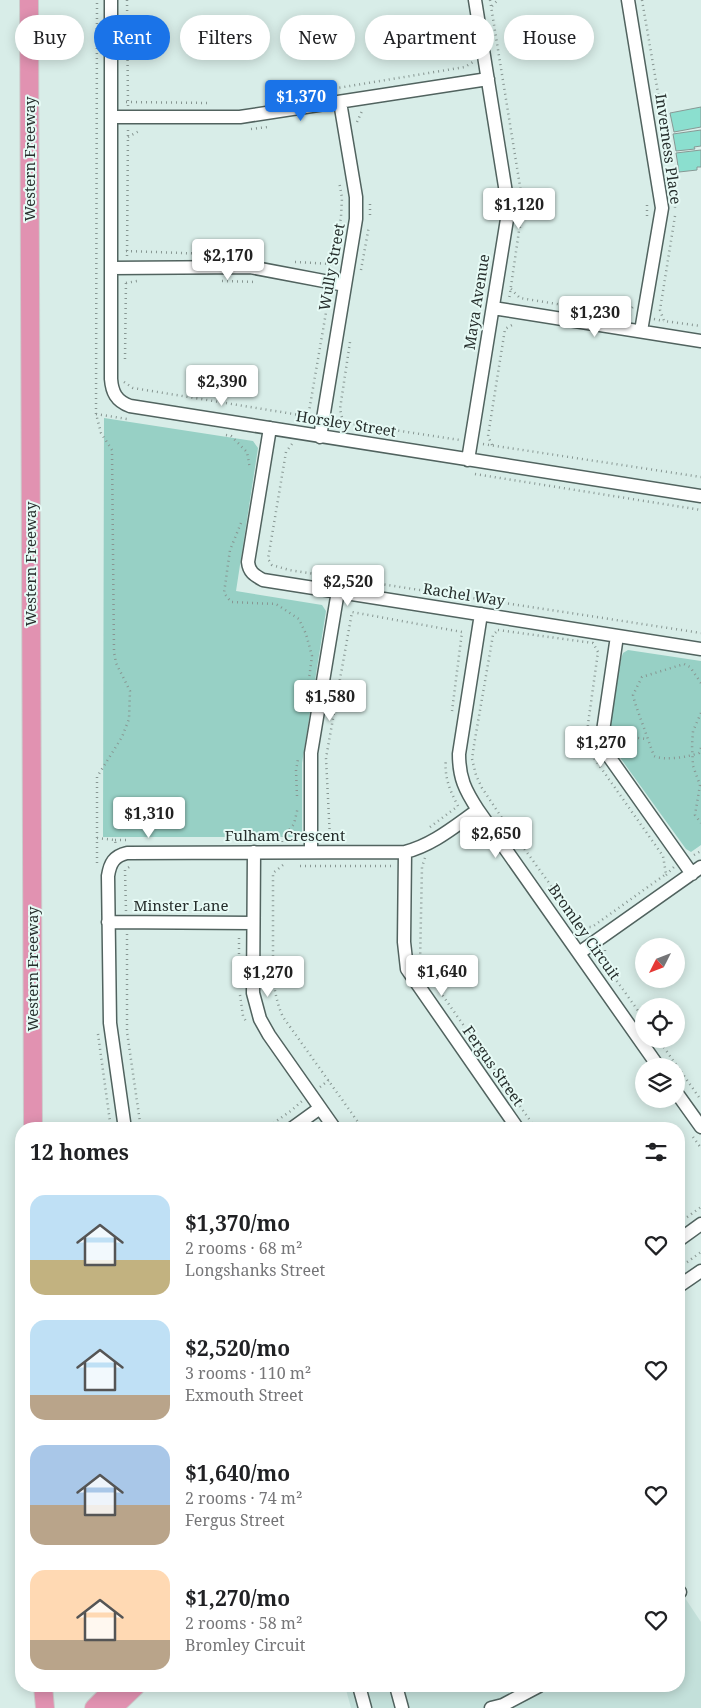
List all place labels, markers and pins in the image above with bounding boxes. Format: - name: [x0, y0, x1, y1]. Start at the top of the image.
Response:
- pin: $1,370: [260, 80, 342, 122]
- pin: $1,120: [478, 188, 560, 230]
- pin: $2,170: [187, 238, 269, 281]
- pin: $1,230: [554, 296, 636, 338]
- pin: $2,390: [181, 364, 263, 407]
- pin: $2,520: [307, 564, 389, 607]
- pin: $1,580: [289, 680, 371, 722]
- pin: $1,270: [560, 726, 642, 768]
- pin: $1,310: [108, 796, 190, 839]
- pin: $2,650: [455, 816, 537, 859]
- pin: $1,640: [401, 954, 483, 997]
- pin: $1,270: [227, 956, 309, 998]

